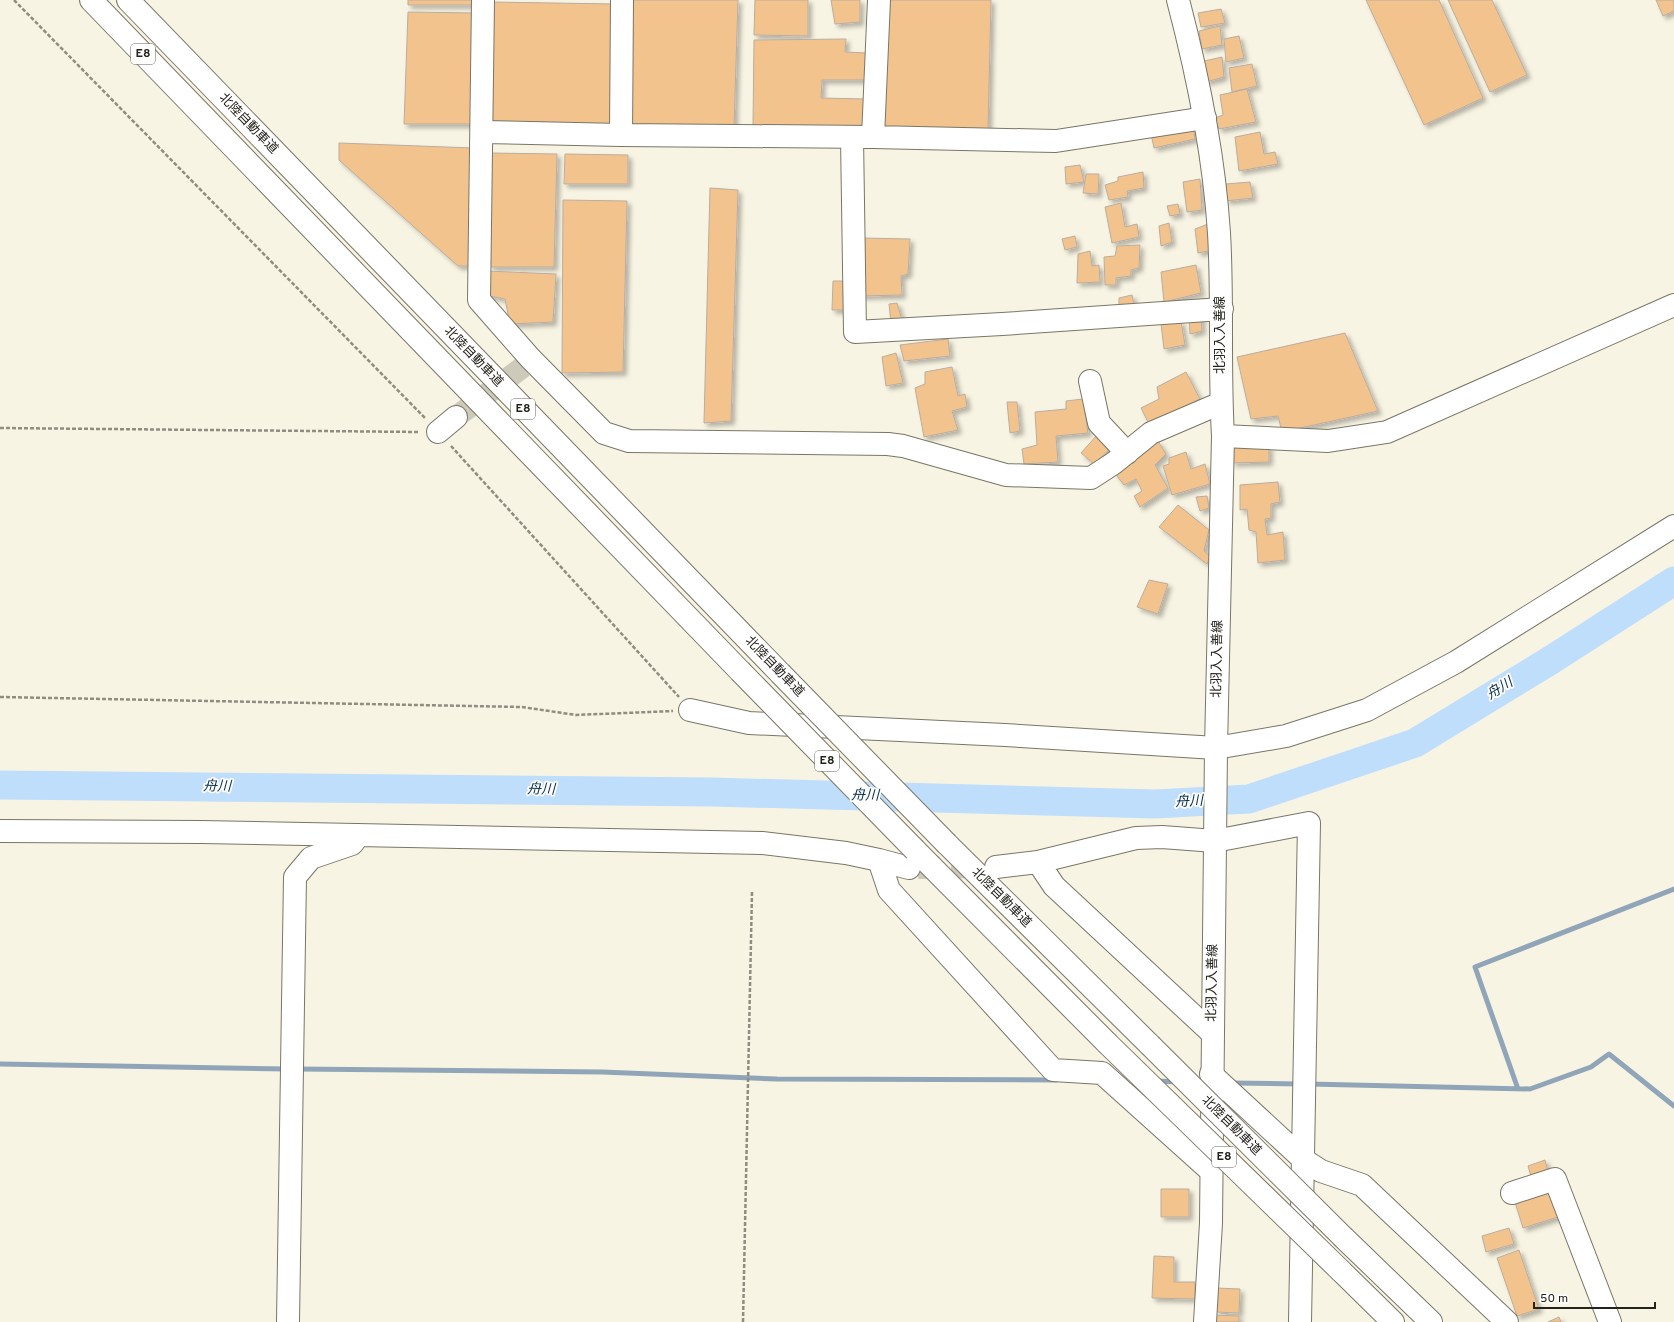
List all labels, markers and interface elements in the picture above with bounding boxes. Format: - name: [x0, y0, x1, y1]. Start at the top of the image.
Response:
- road number: E8: [131, 44, 155, 64]
- street label: 北陸自動車道: [215, 90, 282, 158]
- street label: 北羽入入善線: [1212, 296, 1229, 374]
- street label: 北陸自動車道: [440, 323, 507, 391]
- road number: E8: [511, 399, 535, 419]
- street label: 北羽入入善線: [1208, 620, 1227, 698]
- street label: 北陸自動車道: [741, 633, 808, 701]
- water label: 舟川: [1484, 673, 1518, 704]
- road number: E8: [815, 751, 839, 771]
- water label: 舟川: [203, 778, 233, 796]
- water label: 舟川: [527, 781, 557, 799]
- water label: 舟川: [851, 787, 881, 805]
- water label: 舟川: [1175, 793, 1205, 811]
- street label: 北陸自動車道: [968, 864, 1035, 931]
- street label: 北羽入入善線: [1203, 944, 1222, 1022]
- street label: 北陸自動車道: [1198, 1092, 1265, 1159]
- road number: E8: [1212, 1147, 1236, 1167]
- scale bar: [1534, 1284, 1655, 1310]
- text: 50 m: [1540, 1291, 1568, 1307]

